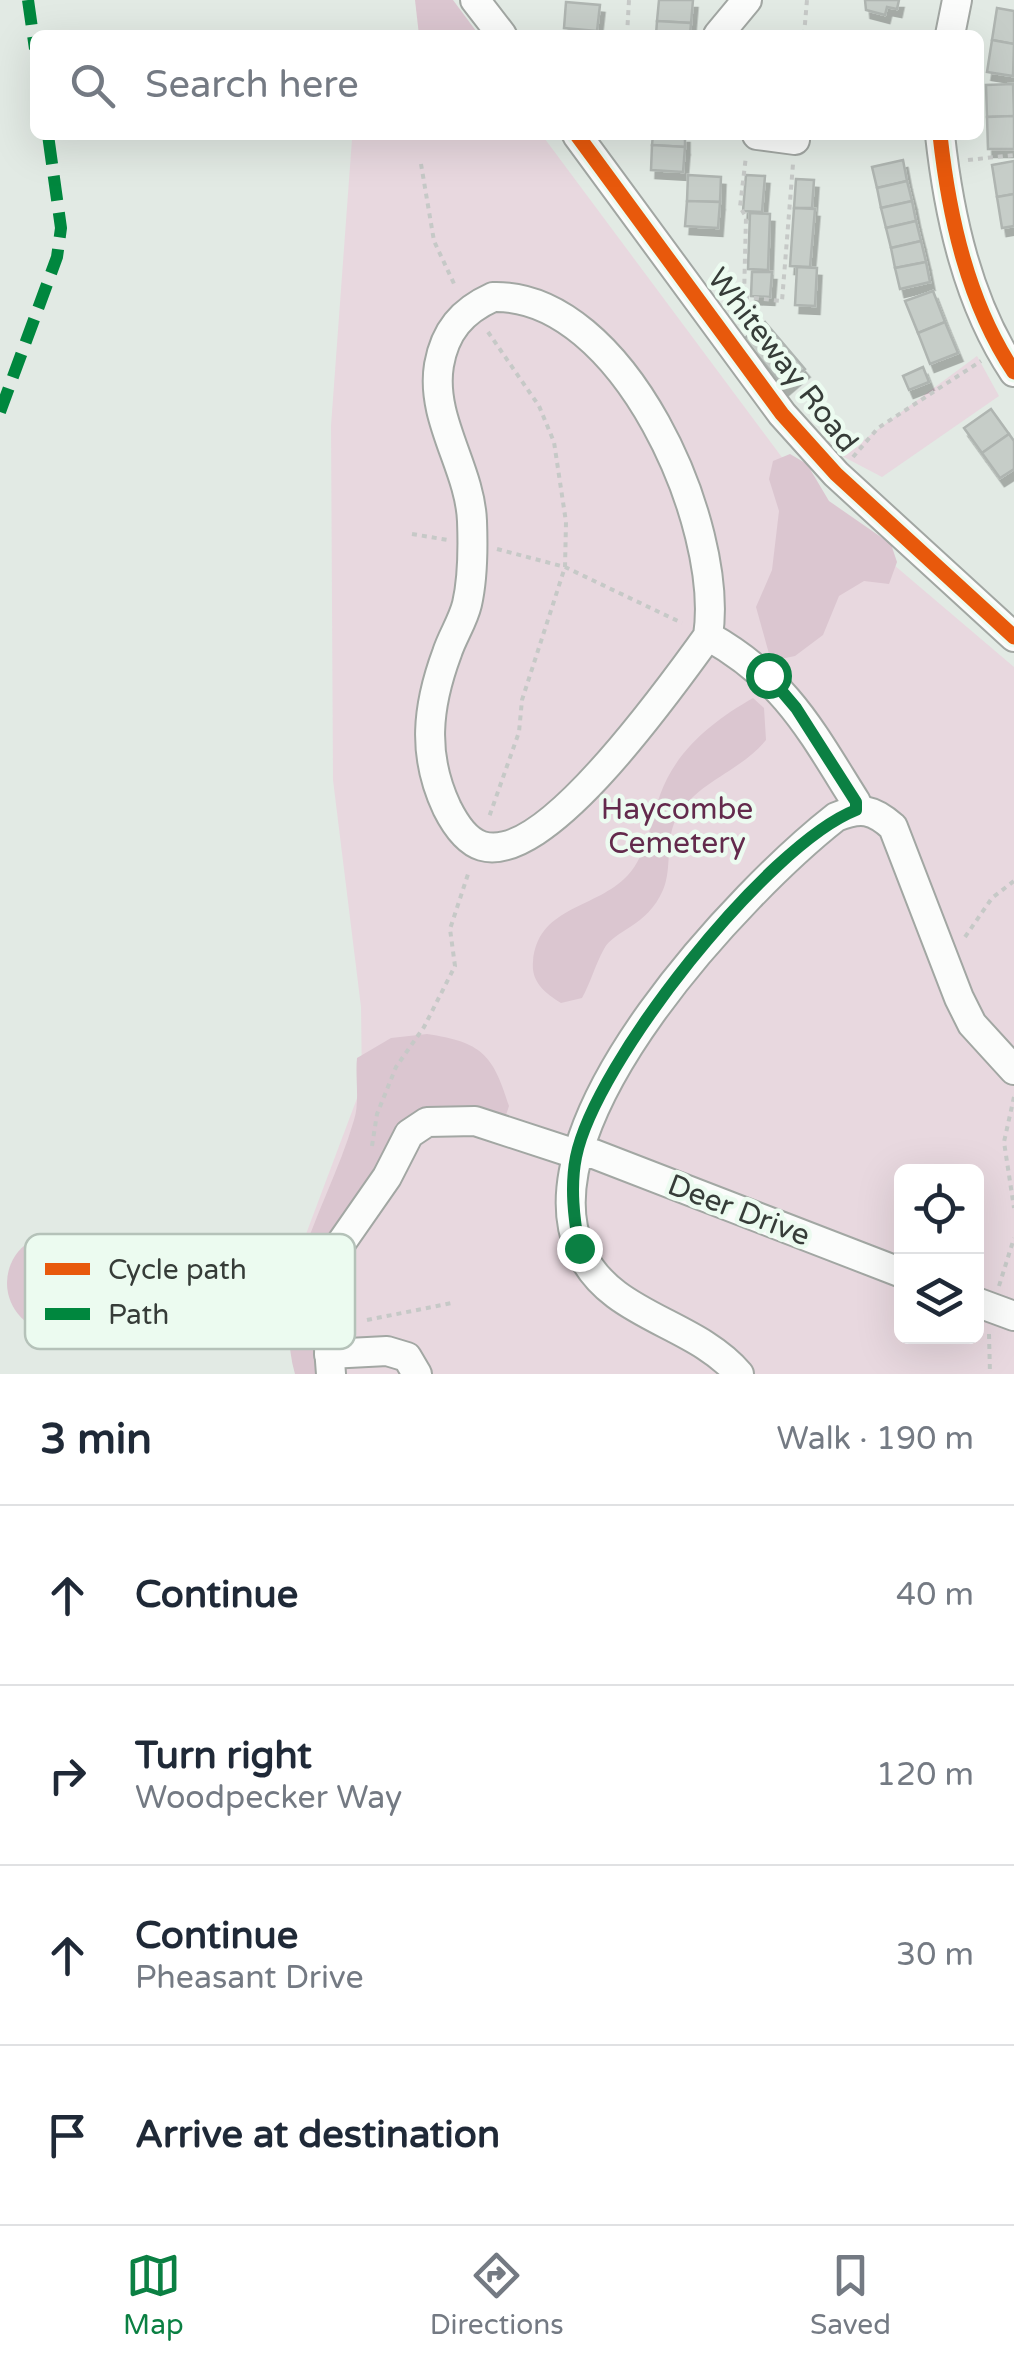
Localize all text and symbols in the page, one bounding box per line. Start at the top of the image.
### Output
search box [30,30,984,140]
icon: search [65,58,120,113]
text: Search here [145,62,359,108]
street label: Whiteway Road [699,261,866,460]
route start [746,653,792,699]
park label: Haycombe Cemetery [601,791,753,862]
map controls [894,1164,984,1344]
button: locate [894,1164,984,1254]
street label: Deer Drive [663,1166,815,1254]
route end [557,1226,603,1272]
legend [25,1234,355,1349]
text: Cycle path [108,1253,247,1287]
button: layers [894,1254,984,1344]
text: Path [108,1298,169,1332]
text: 3 min [40,1414,152,1465]
text: Walk · 190 m [777,1420,974,1458]
icon: ahead [40,1568,95,1623]
text: Continue [135,1572,298,1618]
text: 40 m [896,1576,974,1614]
text: Turn right [135,1733,312,1779]
icon: right [40,1748,95,1803]
text: 120 m [876,1756,974,1794]
text: Woodpecker Way [135,1779,402,1817]
text: Continue [135,1913,298,1959]
icon: ahead [40,1928,95,1983]
text: 30 m [896,1936,974,1974]
text: Pheasant Drive [135,1959,364,1997]
icon: arrive [40,2108,95,2163]
text: Arrive at destination [135,2112,500,2158]
tab: Map [123,2248,184,2342]
tab: Directions [430,2248,564,2342]
tab: Saved [810,2248,891,2342]

